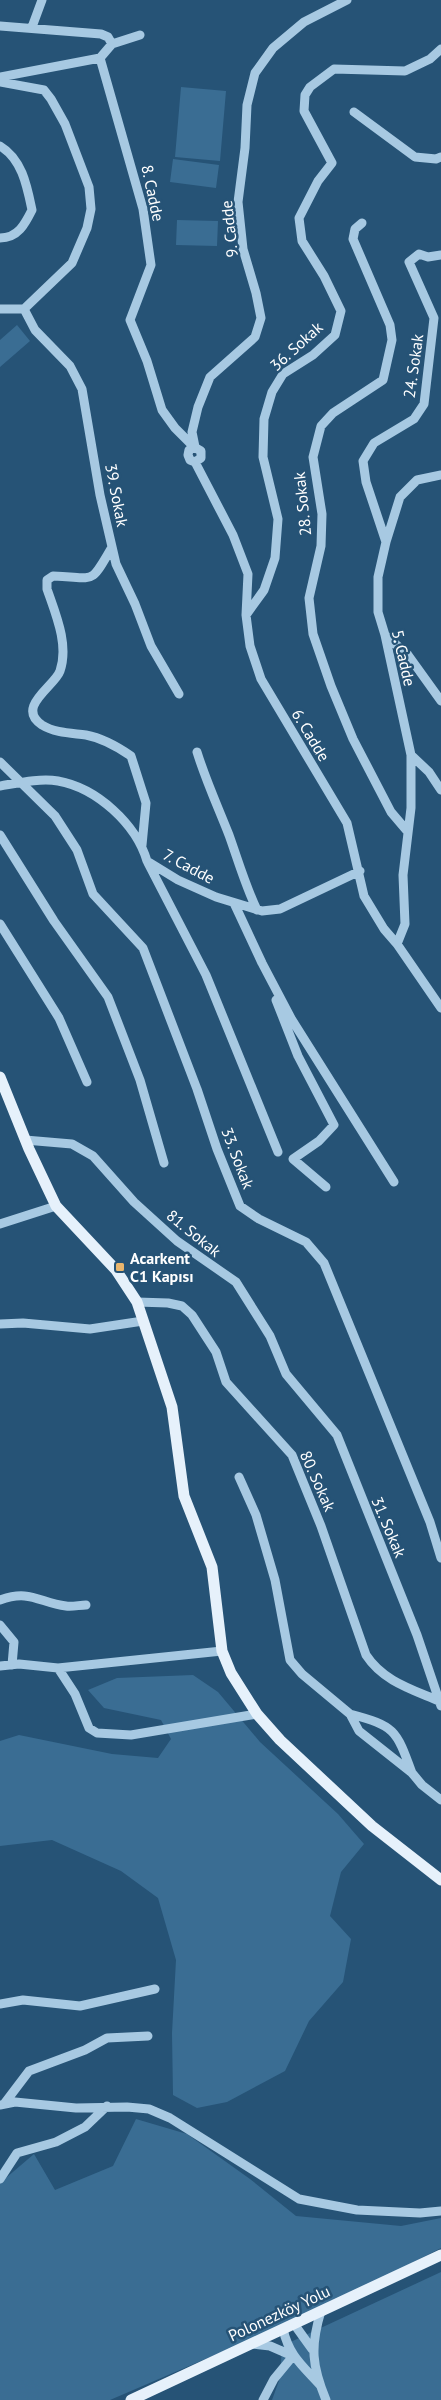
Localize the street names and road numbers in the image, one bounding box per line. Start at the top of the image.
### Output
street label: 8. Cadde [137,163,169,223]
street label: 9. Cadde [216,199,242,259]
street label: 36. Sokak [265,317,327,375]
street label: 24. Sokak [399,332,427,399]
street label: 39. Sokak [101,462,133,529]
street label: 28. Sokak [289,471,315,537]
street label: 5. Cadde [388,628,420,688]
street label: 6. Cadde [288,705,334,765]
street label: 7. Cadde [160,844,218,888]
street label: 33. Sokak [217,1124,259,1192]
street label: 81. Sokak [163,1205,226,1261]
street label: 80. Sokak [296,1448,340,1515]
street label: 31. Sokak [367,1494,411,1561]
street label: Polonezköy Yolu [225,2281,333,2345]

